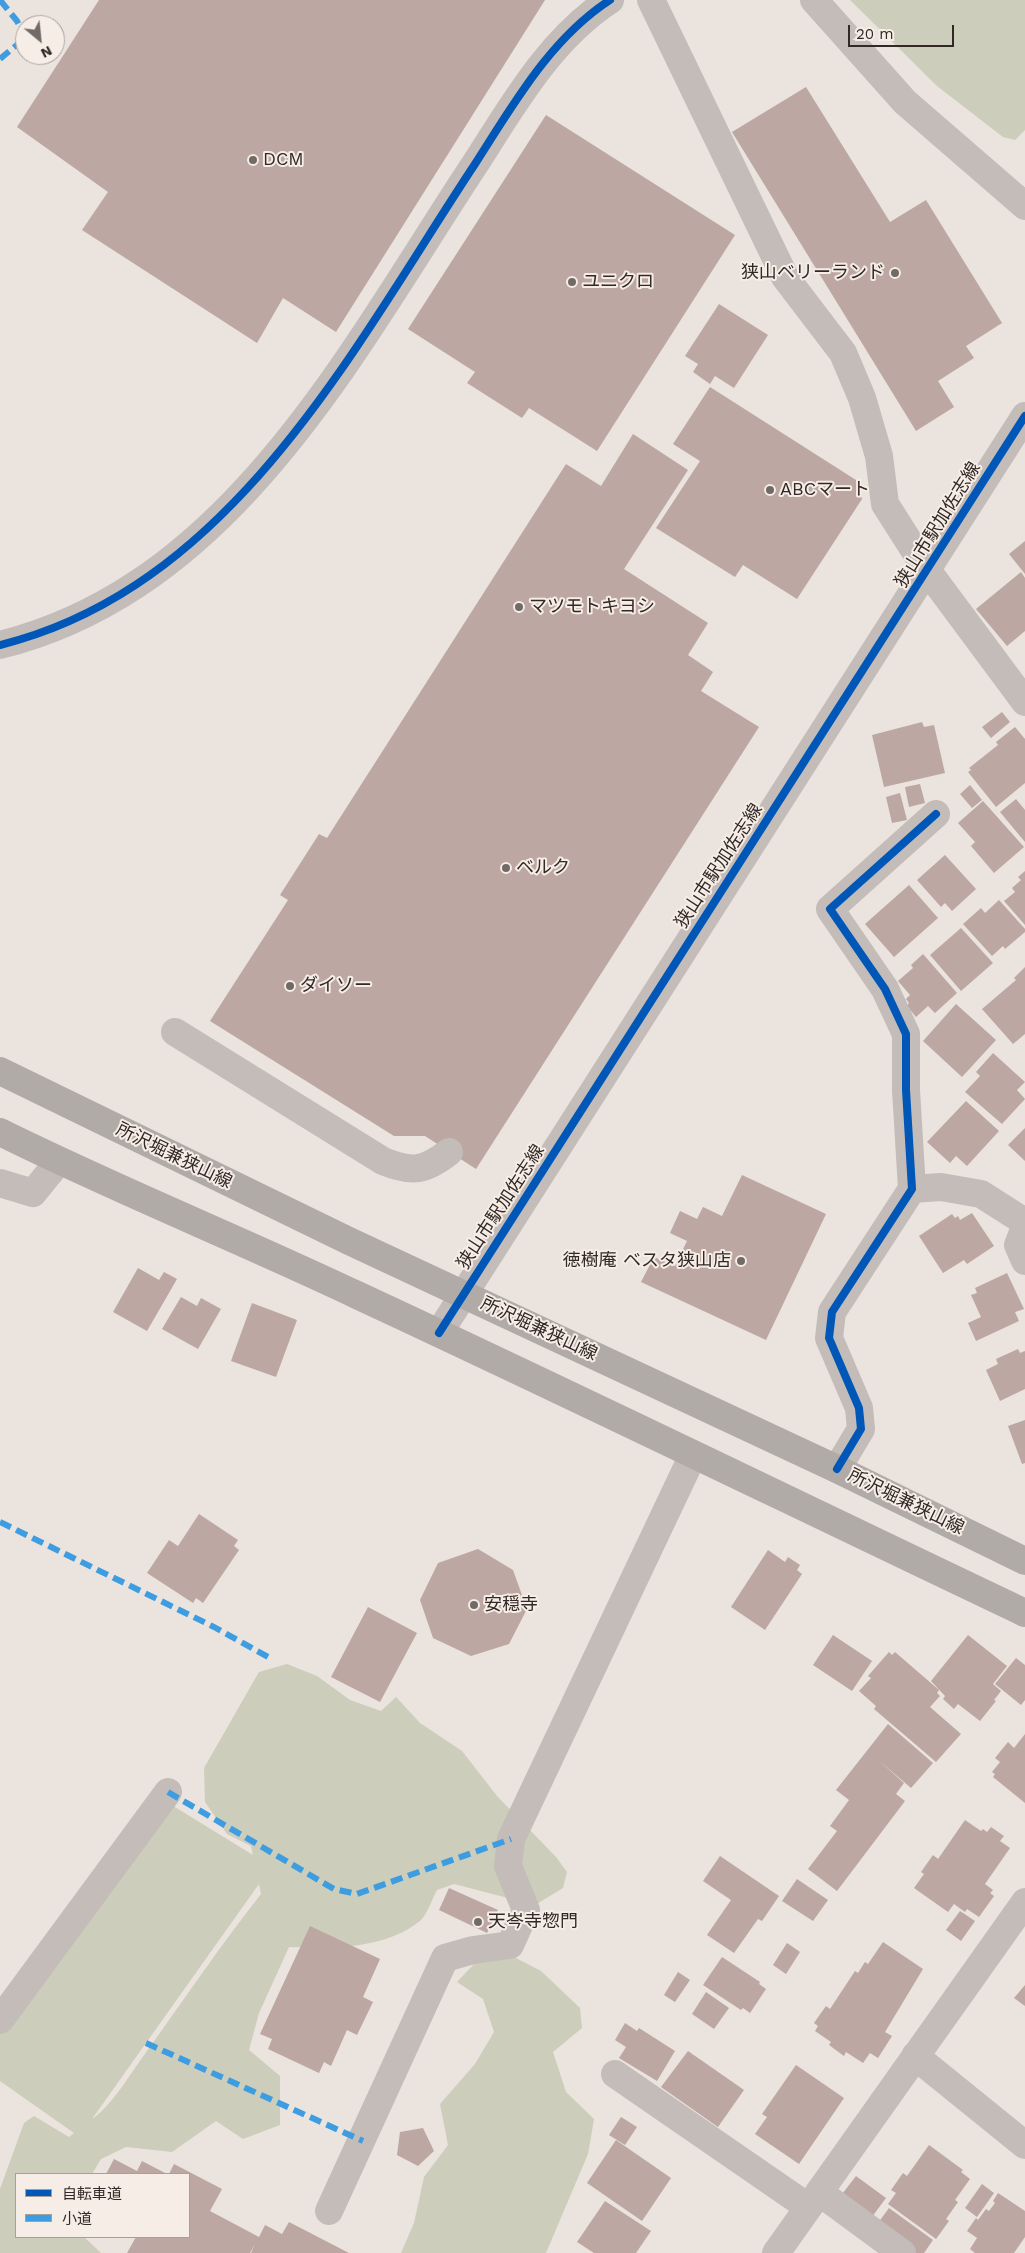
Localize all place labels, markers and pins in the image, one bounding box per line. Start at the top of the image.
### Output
place label: DCM [263,149,304,171]
marker: DCM [247,154,259,166]
place label: 狭山ベリーランド [741,262,885,284]
marker: 狭山ベリーランド [889,267,901,279]
place label: ユニクロ [582,271,654,293]
marker: ユニクロ [566,276,578,288]
place label: ABCマート [780,479,870,501]
marker: ABCマート [764,484,776,496]
place label: マツモトキヨシ [529,596,655,618]
marker: マツモトキヨシ [513,601,525,613]
place label: ベルク [516,857,570,879]
marker: ベルク [500,862,512,874]
place label: ダイソー [300,975,372,997]
marker: ダイソー [284,980,296,992]
place label: 徳樹庵 ベスタ狭山店 [563,1250,731,1272]
marker: 徳樹庵 ベスタ狭山店 [735,1255,747,1267]
place label: 安穏寺 [484,1594,538,1616]
marker: 安穏寺 [468,1599,480,1611]
place label: 天岑寺惣門 [488,1911,578,1933]
marker: 天岑寺惣門 [472,1916,484,1928]

